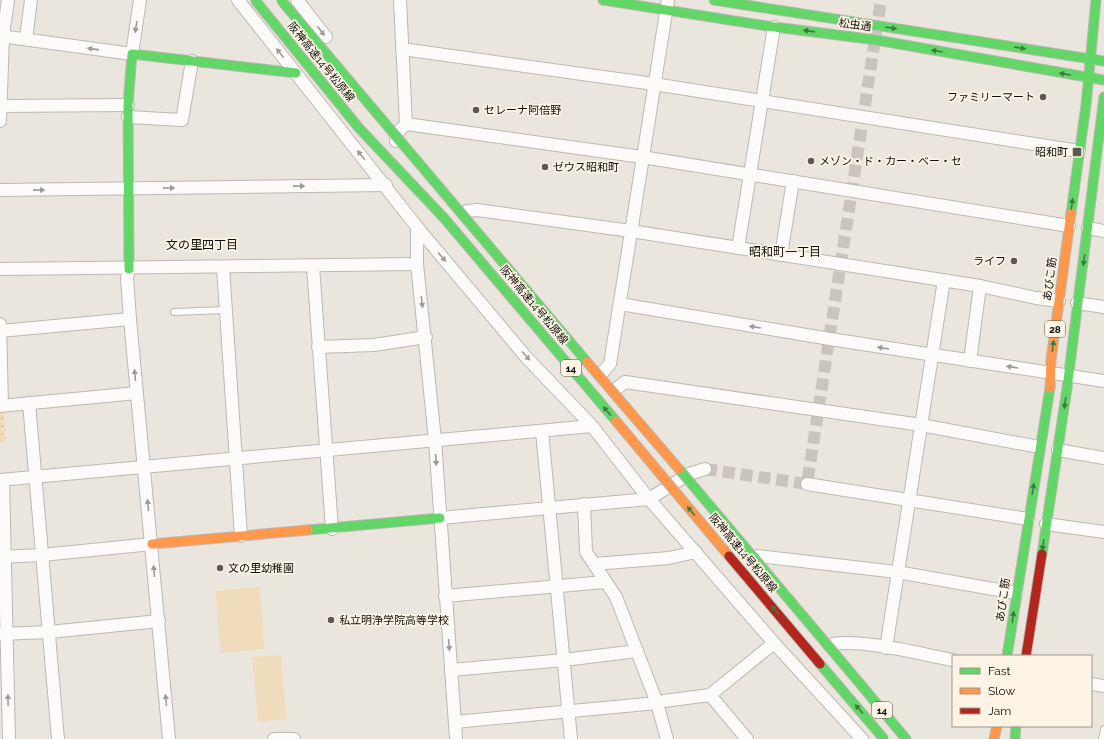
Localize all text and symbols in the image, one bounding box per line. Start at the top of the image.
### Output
street label: 松虫通 [838,16,872,34]
street label: 阪神高速14号松原線 [285,20,357,104]
one-way arrow [133,21,139,33]
one-way arrow [885,25,897,31]
one-way arrow [317,26,325,36]
one-way arrow [803,28,815,34]
one-way arrow [1014,45,1026,51]
one-way arrow [87,46,99,52]
one-way arrow [276,48,285,58]
one-way arrow [931,48,944,54]
one-way arrow [1059,71,1072,77]
place label: ファミリーマート [947,91,1035,104]
marker: ファミリーマート [1038,92,1048,102]
place label: セレーナ阿倍野 [484,104,561,117]
marker: セレーナ阿倍野 [471,105,481,115]
place label: 昭和町 [1035,146,1068,159]
marker: 昭和町 [1071,146,1083,158]
one-way arrow [357,149,366,160]
place label: メゾン・ド・カー・ベー・セ [819,155,962,168]
marker: メゾン・ド・カー・ベー・セ [806,156,816,166]
place label: ゼウス昭和町 [553,161,619,174]
marker: ゼウス昭和町 [540,162,550,172]
one-way arrow [293,183,306,189]
one-way arrow [163,185,176,191]
one-way arrow [33,187,46,193]
one-way arrow [1069,198,1075,210]
district label: 文の里四丁目 [166,238,238,252]
district label: 昭和町一丁目 [749,245,821,259]
one-way arrow [438,252,447,262]
one-way arrow [1081,254,1087,266]
place label: ライフ [973,255,1006,268]
marker: ライフ [1009,256,1019,266]
street label: あびこ筋 [1041,256,1059,302]
street label: 阪神高速14号松原線 [497,263,571,347]
one-way arrow [418,296,425,308]
road number: 28 [1045,321,1065,337]
one-way arrow [749,324,761,330]
one-way arrow [1050,340,1056,353]
one-way arrow [877,345,889,351]
one-way arrow [522,351,531,362]
road number: 14 [561,360,581,376]
one-way arrow [1006,364,1018,370]
one-way arrow [132,369,138,381]
one-way arrow [1062,397,1068,409]
one-way arrow [603,406,612,417]
one-way arrow [433,454,440,466]
one-way arrow [1030,483,1036,495]
one-way arrow [145,499,151,511]
one-way arrow [687,505,696,516]
street label: 阪神高速14号松原線 [706,511,780,595]
one-way arrow [1040,539,1046,551]
place label: 文の里幼稚園 [228,562,294,575]
marker: 文の里幼稚園 [215,563,225,573]
one-way arrow [151,565,157,577]
street label: あびこ筋 [994,577,1012,623]
one-way arrow [770,605,779,615]
one-way arrow [1010,611,1016,623]
place label: 私立明浄学院高等学校 [339,614,449,627]
marker: 私立明浄学院高等学校 [326,615,336,625]
one-way arrow [446,639,453,651]
legend [952,655,1092,727]
text: Fast [988,664,1011,678]
text: Slow [988,684,1015,698]
one-way arrow [5,693,11,706]
one-way arrow [163,694,169,706]
road number: 14 [872,702,892,718]
one-way arrow [854,704,863,715]
text: Jam [988,704,1011,718]

